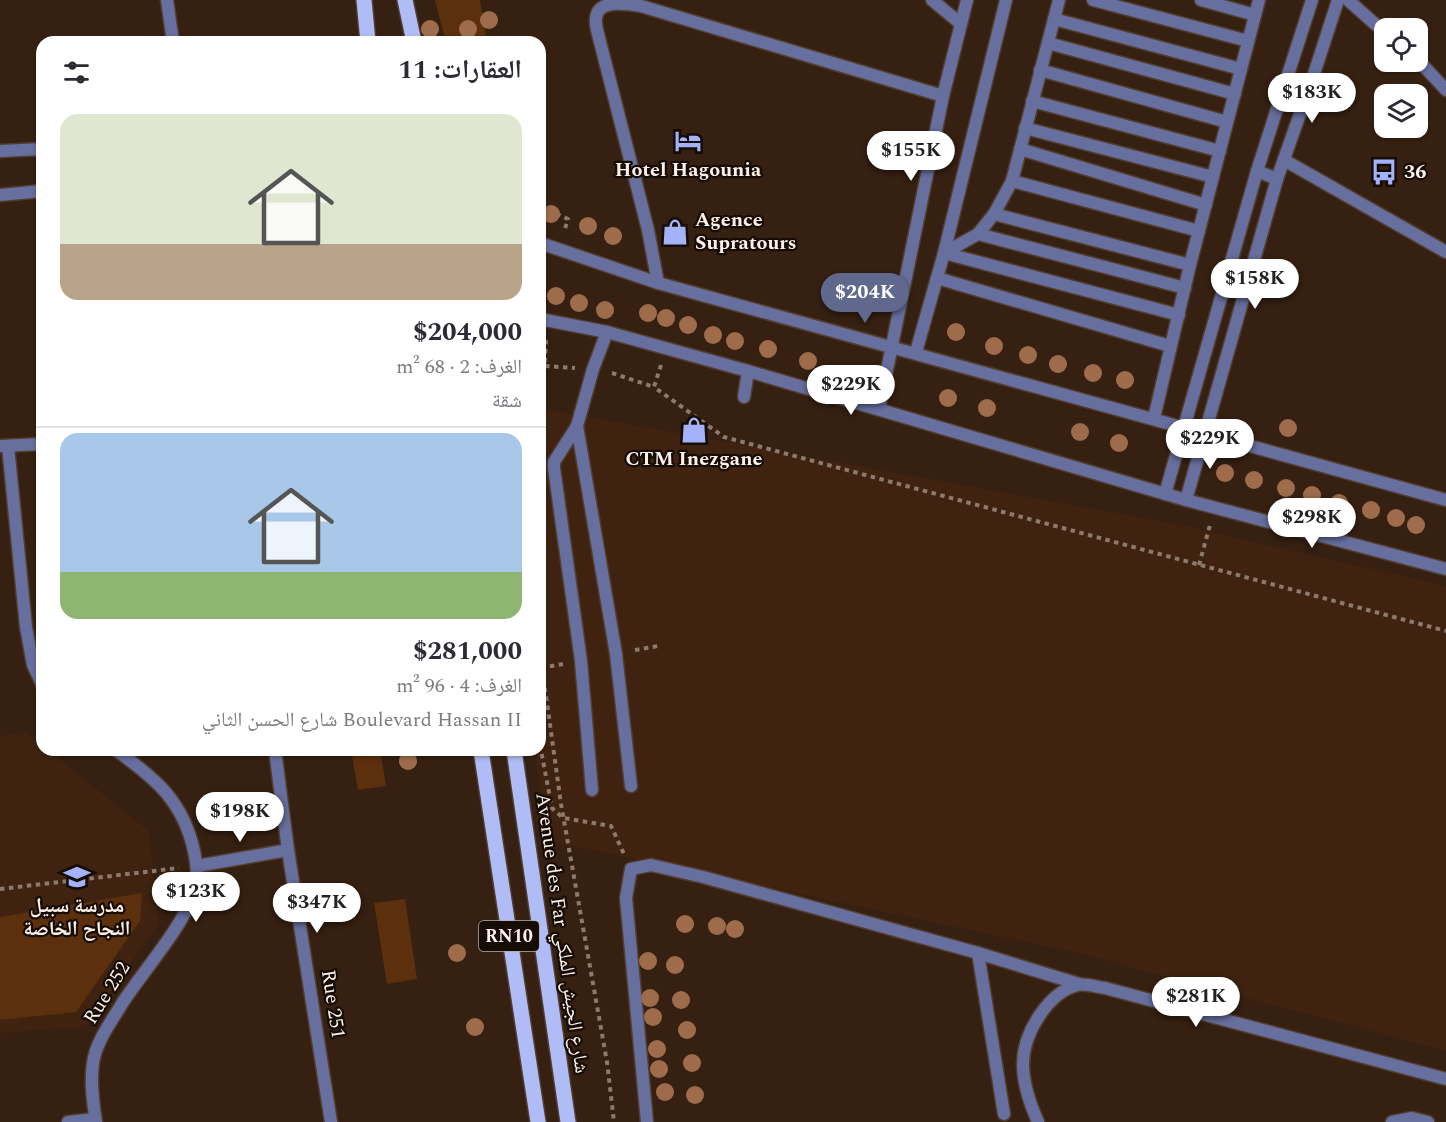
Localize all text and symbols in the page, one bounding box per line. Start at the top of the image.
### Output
map controls [1374,18,1428,138]
button: locate [1374,18,1428,72]
text: العقارات: 11 [398,50,522,90]
icon: filters [60,56,93,89]
pin: $183K [1270,73,1354,124]
text: $183K [1282,77,1342,107]
button: layers [1374,84,1428,138]
hotel icon: Hotel Hagounia [673,126,703,156]
pin: $155K [869,131,953,182]
text: $155K [881,135,941,165]
icon: home [237,153,345,261]
place label: Hotel Hagounia [615,155,762,185]
bus stop icon: 36 [1369,157,1399,187]
place label: 36 [1404,157,1426,187]
place label: Agence Supratours [695,205,796,258]
shop icon: Agence Supratours [660,217,690,247]
pin: $158K [1213,259,1297,310]
text: $158K [1225,263,1285,293]
pin: $204K [823,273,907,324]
text: $204K [835,277,895,307]
text: $204,000 [413,312,522,352]
text: الغرف: 2 · 68 m² [396,352,522,382]
pin: $229K [809,365,893,416]
text: $229K [821,369,881,399]
text: شقة [492,386,522,416]
shop icon: CTM Inezgane [679,415,709,445]
pin: $229K [1168,419,1252,470]
text: $229K [1180,423,1240,453]
place label: CTM Inezgane [626,444,763,474]
icon: home [237,472,345,580]
pin: $298K [1270,498,1354,549]
text: $298K [1282,502,1342,532]
text: $281,000 [413,631,522,671]
text: الغرف: 4 · 96 m² [396,671,522,701]
text: Boulevard Hassan II شارع الحسن الثاني [202,705,522,735]
street label: Avenue des Far شارع الجيش الملكي [527,791,597,1075]
pin: $198K [198,792,282,843]
text: $198K [210,796,270,826]
school or university icon: مدرسة سبيل النجاح الخاصة [62,862,92,892]
pin: $123K [154,872,238,923]
text: $123K [166,876,226,906]
pin: $347K [275,883,359,934]
text: $347K [287,887,347,917]
place label: مدرسة سبيل النجاح الخاصة [24,891,131,944]
road number: RN10 [479,921,539,951]
street label: Rue 252 [76,956,138,1030]
street label: Rue 251 [313,968,353,1040]
pin: $281K [1154,977,1238,1028]
text: $281K [1166,981,1226,1011]

